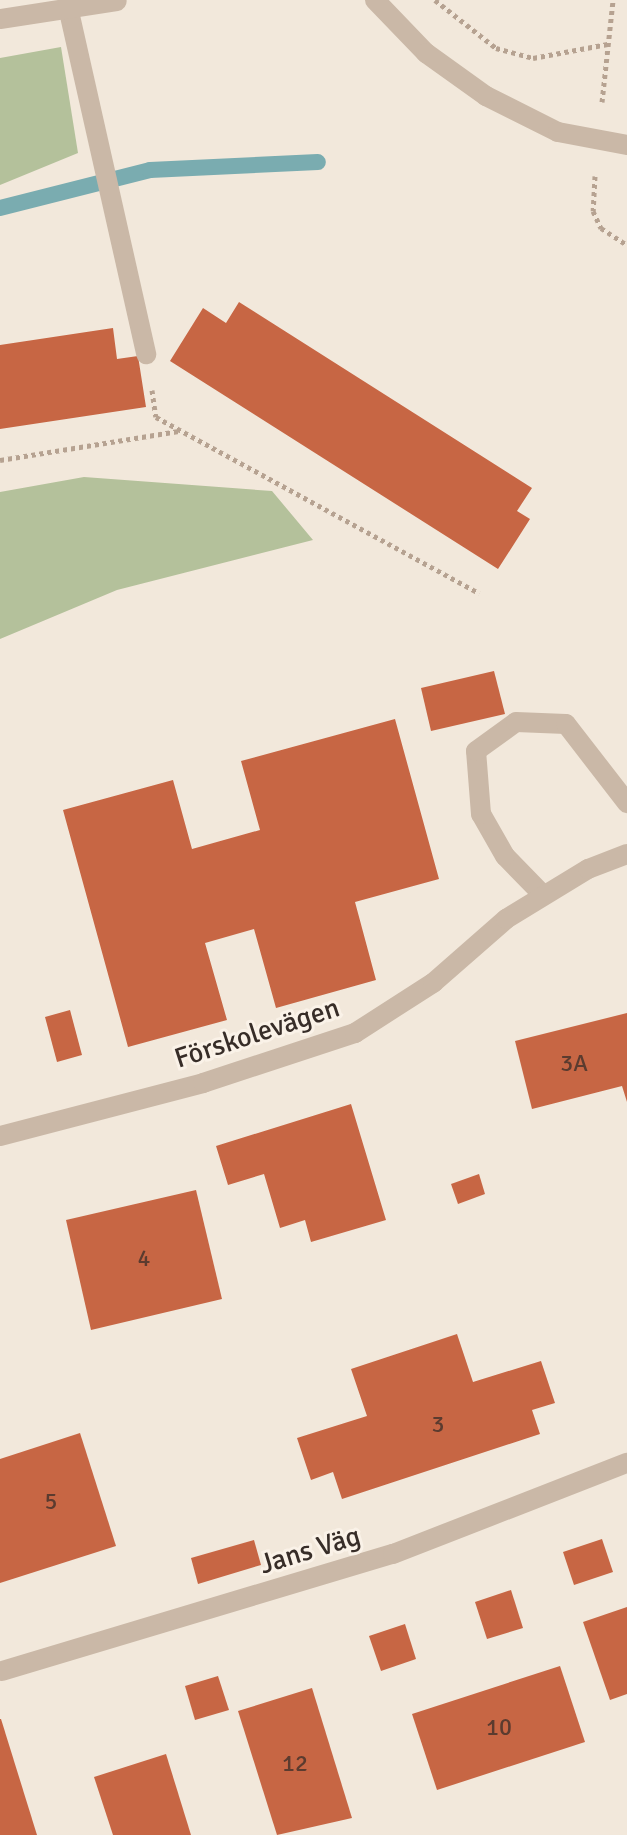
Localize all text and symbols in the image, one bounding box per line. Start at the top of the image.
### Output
street label: Förskolevägen [170,991,344,1075]
house number: 3A [560,1050,588,1078]
house number: 4 [138,1245,150,1273]
house number: 3 [432,1411,444,1439]
house number: 5 [45,1488,57,1516]
street label: Jans Väg [256,1519,364,1581]
house number: 10 [486,1714,512,1742]
house number: 12 [282,1750,308,1778]

